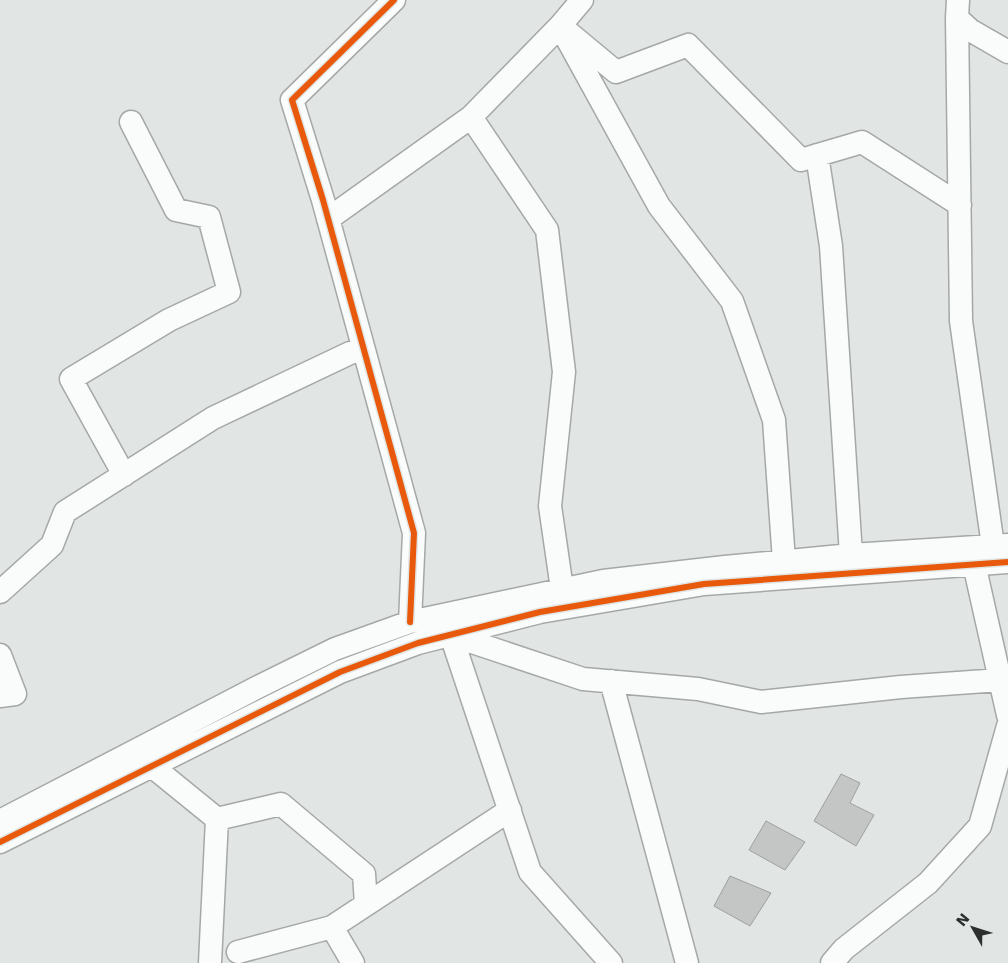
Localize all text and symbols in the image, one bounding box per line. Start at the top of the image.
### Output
north arrow [948,903,998,953]
text: N [953,910,973,929]

